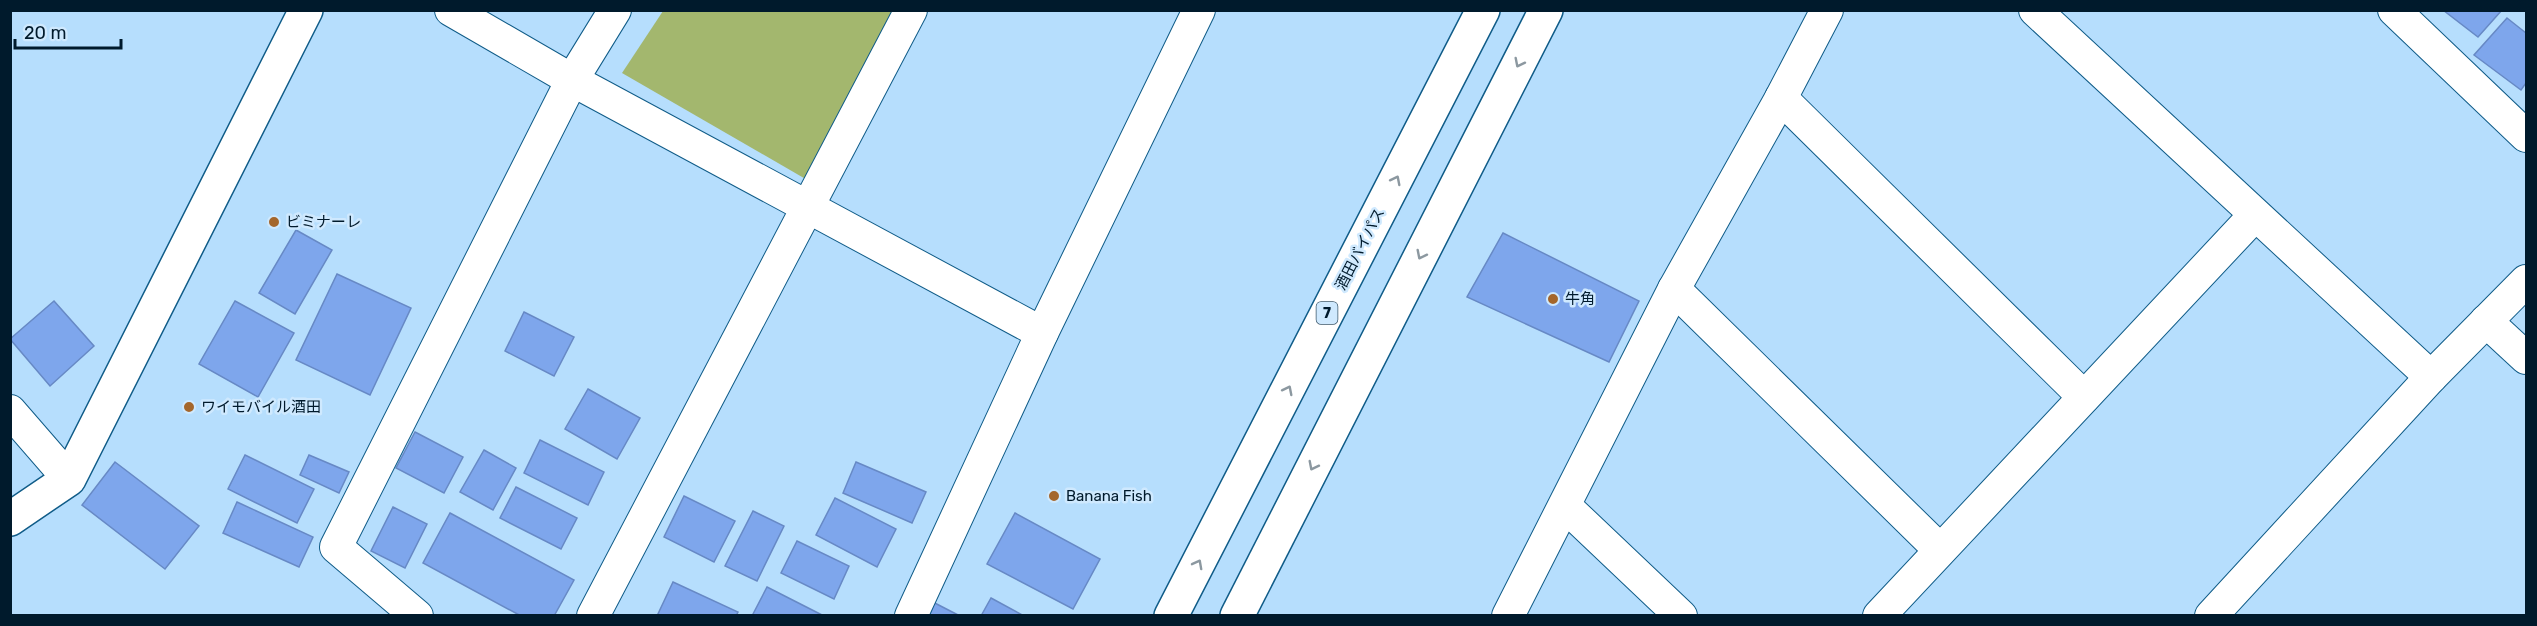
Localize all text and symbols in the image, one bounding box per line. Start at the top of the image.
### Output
scale bar [15,12,122,50]
text: 20 m [24,22,66,44]
one-way arrow [1515,56,1526,67]
one-way arrow [1389,175,1400,186]
street label: 酒田バイパス [1332,205,1388,293]
place label: ビミナーレ [286,213,361,231]
marker: ビミナーレ [267,215,281,229]
one-way arrow [1416,249,1428,260]
place label: 牛角 [1565,290,1595,308]
marker: 牛角 [1546,292,1560,306]
road number: 7 [1316,302,1338,324]
one-way arrow [1280,386,1292,397]
place label: ワイモバイル酒田 [201,398,321,416]
marker: ワイモバイル酒田 [182,400,196,414]
one-way arrow [1309,460,1320,470]
place label: Banana Fish [1066,487,1152,505]
marker: Banana Fish [1047,489,1061,503]
one-way arrow [1191,560,1202,570]

